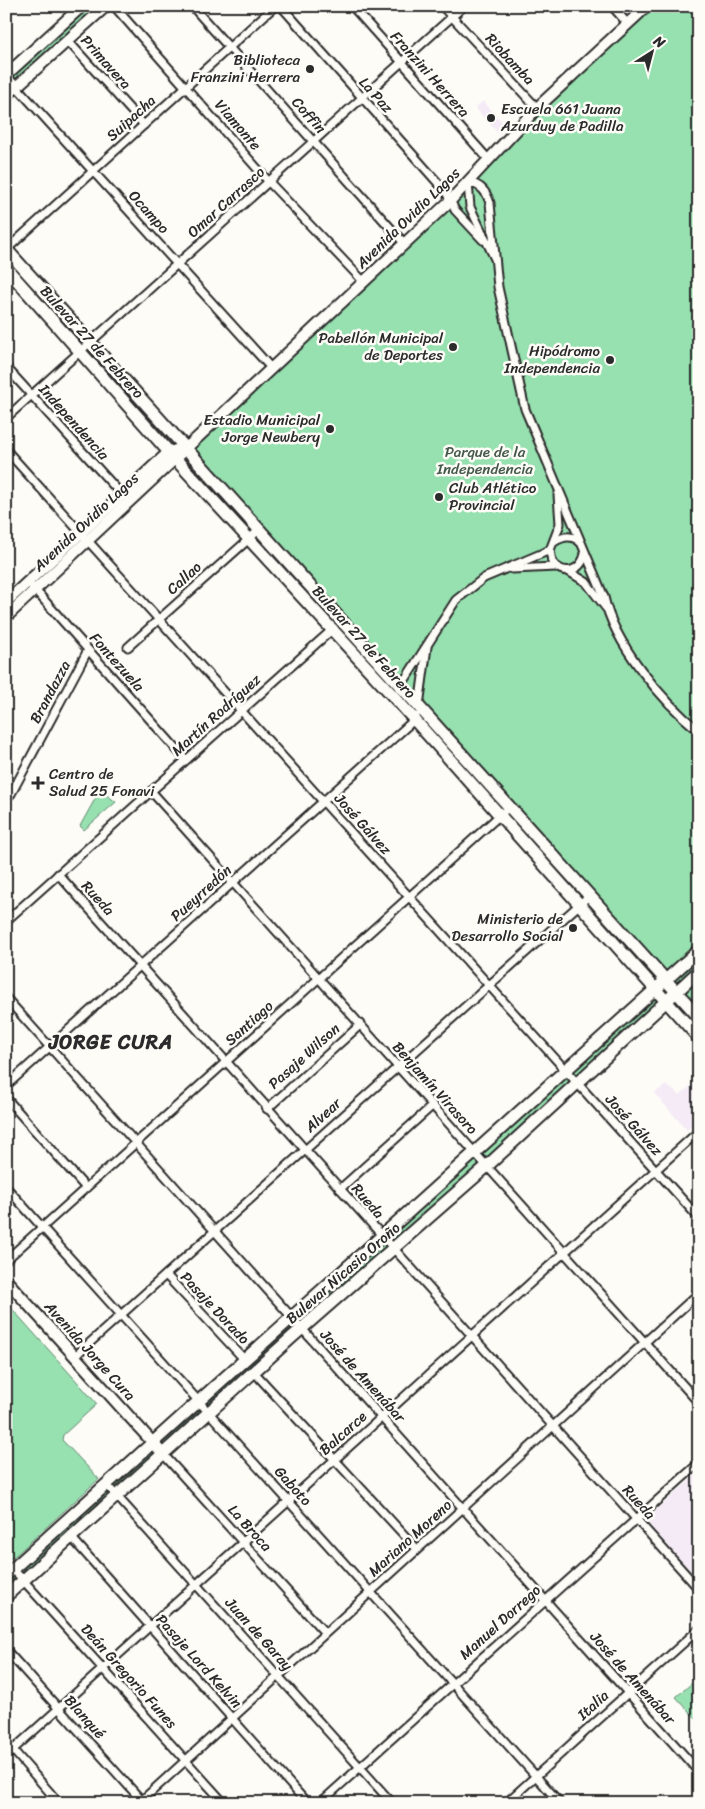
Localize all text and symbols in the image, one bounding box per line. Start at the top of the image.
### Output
street label: Franzini Herrera [384,25,477,124]
street label: Riobamba [479,27,542,91]
north arrow [628,28,678,78]
text: N [647,28,671,55]
street label: Primavera [74,29,138,96]
place label: Biblioteca Franzini Herrera [191,47,300,90]
marker: Biblioteca Franzini Herrera [304,63,316,75]
street label: La Paz [352,71,400,120]
street label: Suipacha [100,88,162,148]
street label: Coffin [285,91,333,139]
street label: Viamonte [208,93,268,157]
place label: Escuela 661 Juana Azurduy de Padilla [500,96,624,139]
marker: Escuela 661 Juana Azurduy de Padilla [485,112,497,124]
street label: Omar Carrasco [181,159,271,244]
street label: Avenida Ovidio Lagos [349,161,466,276]
street label: Ocampo [122,184,176,240]
street label: Bulevar 27 de Febrero [34,279,151,405]
place label: Pabellón Municipal de Deportes [318,325,444,368]
place label: Hipódromo Independencia [503,338,601,381]
marker: Pabellón Municipal de Deportes [447,341,459,353]
marker: Hipódromo Independencia [604,354,616,366]
street label: Independencia [32,377,116,467]
place label: Estadio Municipal Jorge Newbery [203,407,321,450]
marker: Estadio Municipal Jorge Newbery [324,423,336,435]
park label: Parque de la Independencia [436,439,533,482]
street label: Avenida Ovidio Lagos [26,466,145,579]
place label: Club Atlético Provincial [449,475,537,518]
marker: Club Atlético Provincial [433,491,445,503]
street label: Callao [160,554,208,601]
street label: Bulevar 27 de Febrero [306,579,423,705]
street label: Fontezuela [83,626,151,698]
street label: Brandazza [22,655,78,728]
street label: Martín Rodríguez [165,667,268,763]
place label: Centro de Salud 25 Fonavi [49,761,155,804]
marker: Centro de Salud 25 Fonavi [31,776,45,790]
street label: José Gálvez [327,786,399,862]
street label: Pueyrredón [164,858,238,928]
street label: Rueda [75,874,121,922]
place label: Ministerio de Desarrollo Social [452,906,564,949]
marker: Ministerio de Desarrollo Social [567,922,579,934]
street label: Santiago [219,994,280,1052]
street label: Pasaje Wilson [262,1016,346,1096]
district label: JORGE CURA [48,1025,173,1060]
street label: Benjamín Virasoro [386,1035,485,1141]
street label: José Gálvez [598,1087,670,1163]
street label: Alvear [298,1091,348,1140]
street label: Rueda [345,1177,391,1225]
street label: Bulevar Nicasio Oroño [280,1215,407,1330]
street label: Pasaje Dorado [174,1265,256,1351]
street label: Avenida Jorge Cura [37,1294,143,1407]
street label: José de Amenábar [313,1322,413,1429]
street label: Balcarce [313,1404,373,1462]
street label: Gaboto [268,1460,319,1512]
street label: Rueda [616,1478,662,1526]
street label: Mariano Moreno [362,1493,458,1583]
street label: La Broca [221,1498,279,1558]
street label: Manuel Dorrego [453,1578,547,1666]
street label: Juan de Garay [218,1590,300,1677]
street label: Pasaje Lord Kelvin [149,1608,249,1714]
street label: Deán Gregorio Funes [74,1617,184,1735]
street label: José de Amenábar [583,1624,683,1731]
street label: Italia [570,1683,615,1727]
street label: Blanqué [58,1689,112,1745]

